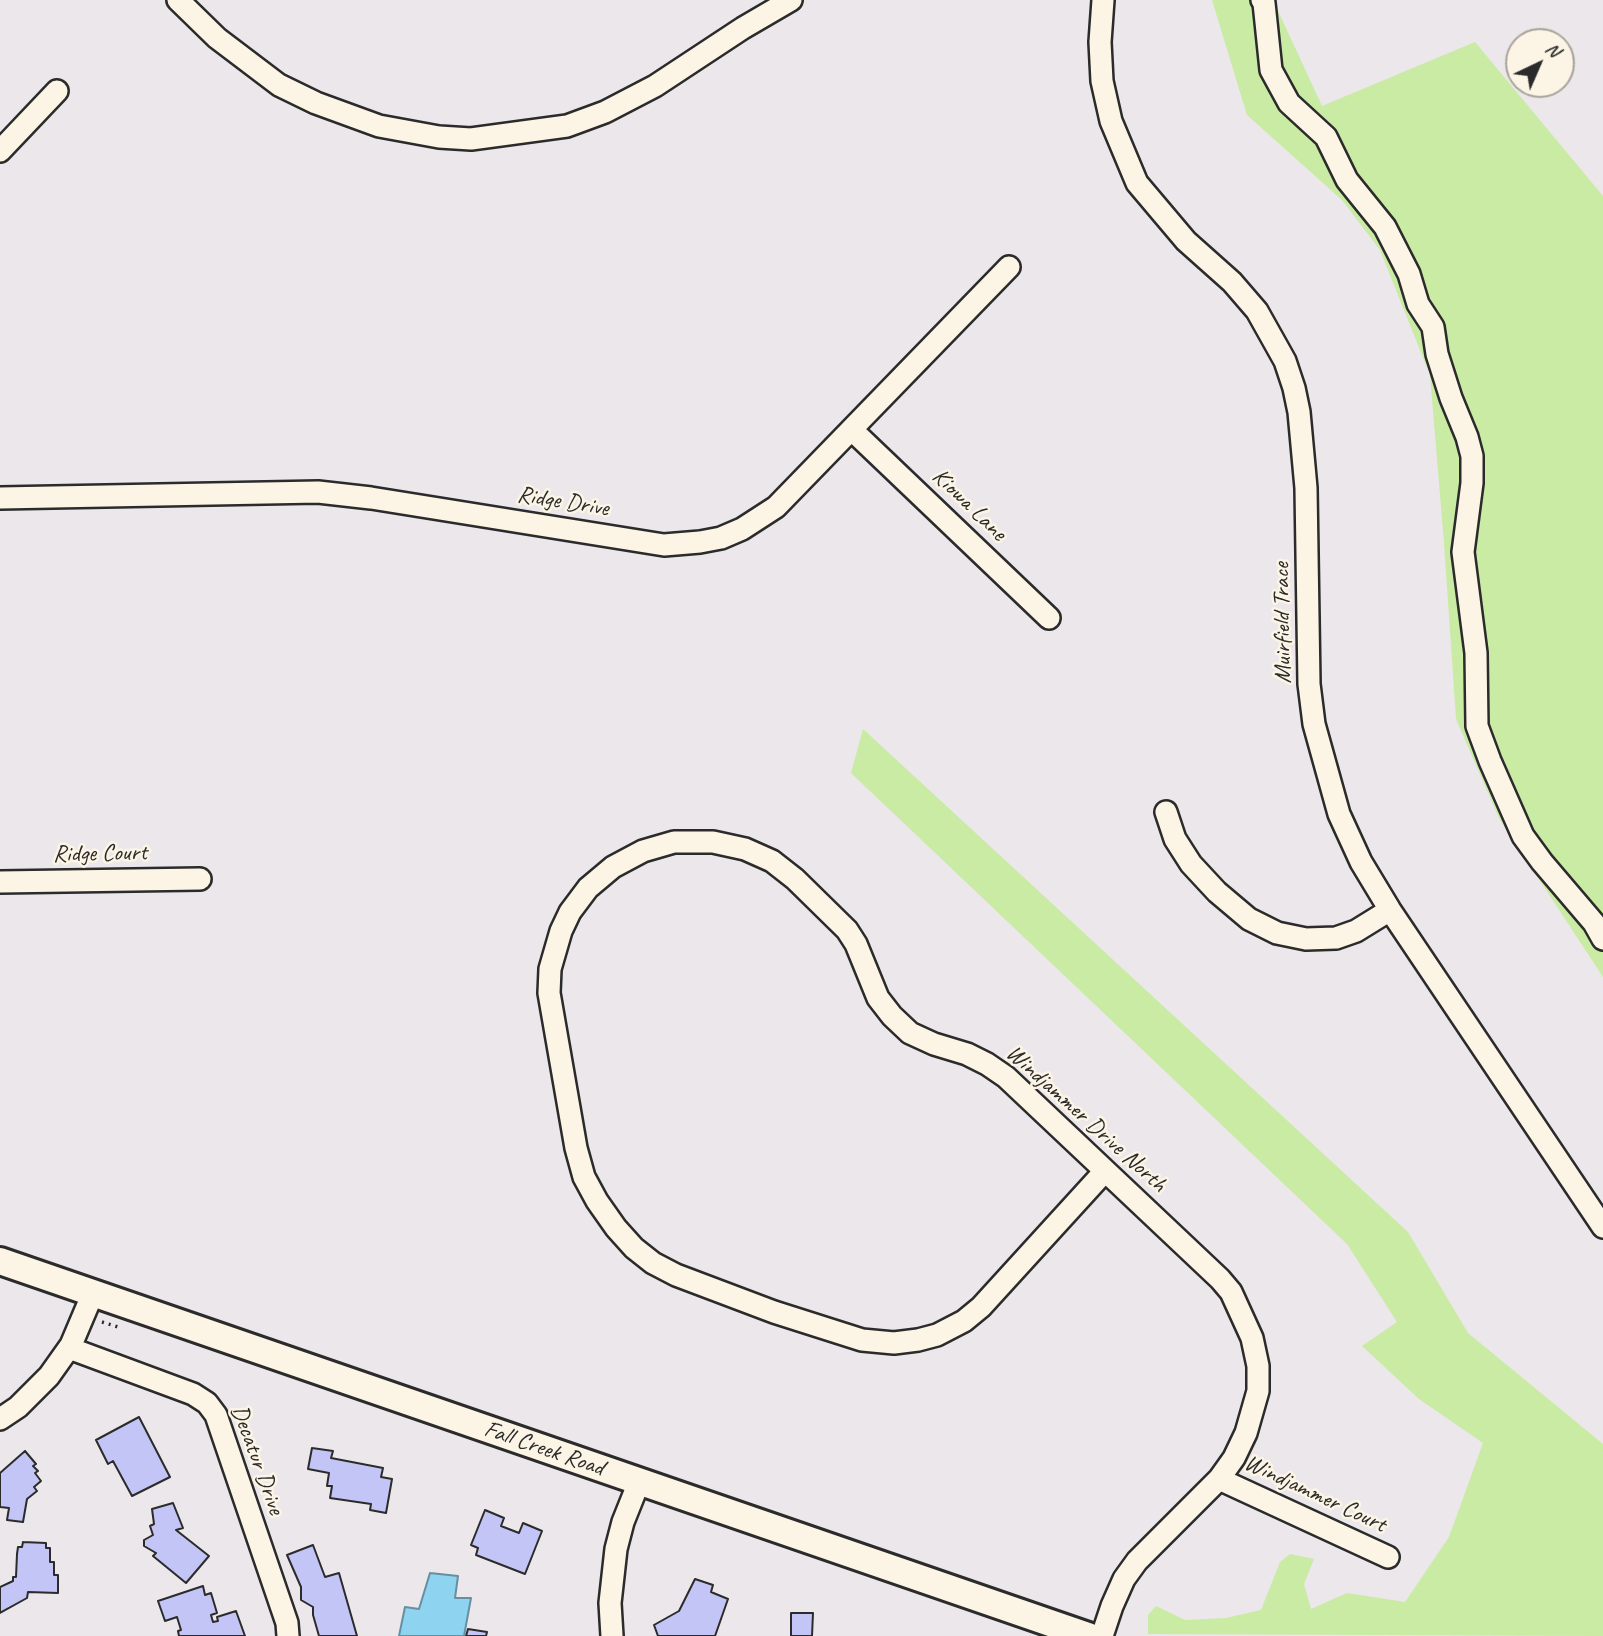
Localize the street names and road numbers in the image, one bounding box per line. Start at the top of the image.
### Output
street label: Kiowa Lane [926,463,1012,547]
street label: Ridge Drive [515,481,611,523]
street label: Muirfield Trace [1268,562,1298,684]
street label: Ridge Court [53,839,147,869]
street label: Windjammer Drive North [1000,1039,1172,1199]
street label: Decatur Drive [224,1401,290,1519]
street label: Fall Creek Road [480,1415,608,1483]
street label: Windjammer Court [1240,1449,1390,1539]

